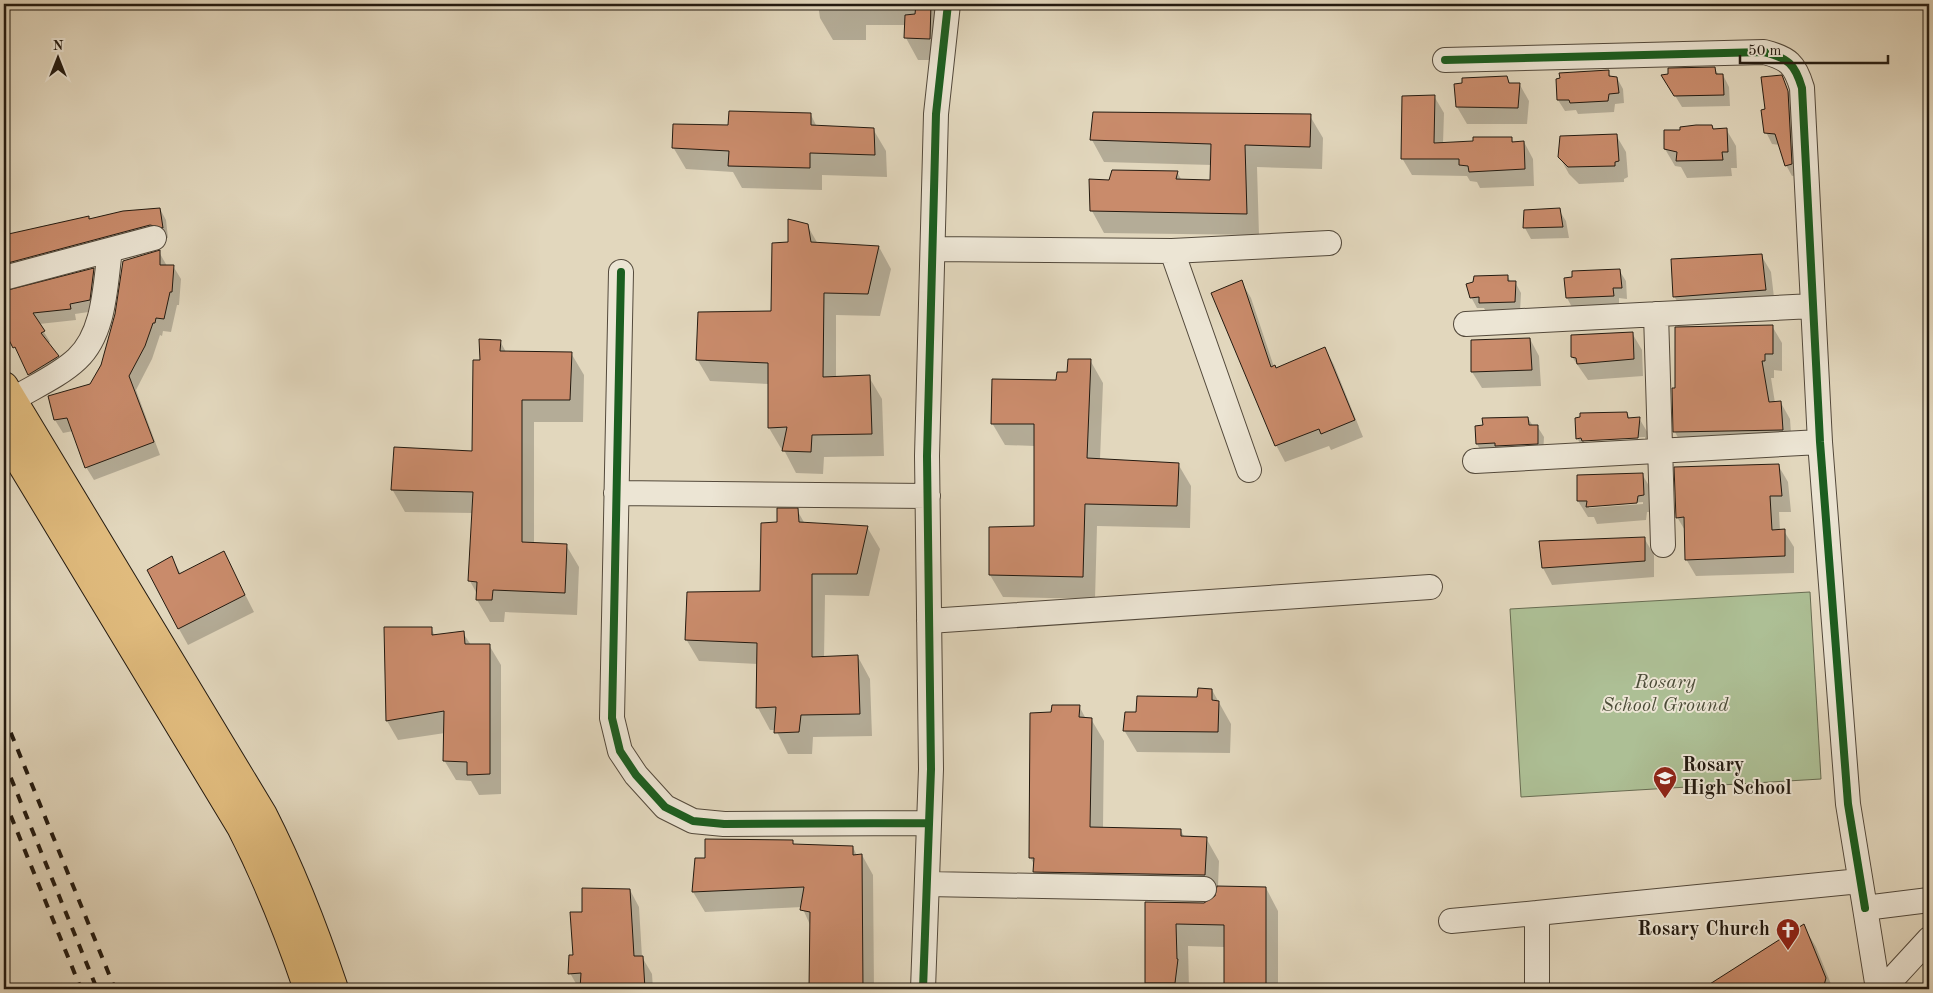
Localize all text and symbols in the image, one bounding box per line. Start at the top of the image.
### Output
north arrow [32,32,82,82]
scale bar [1740,32,1888,64]
text: N [53,39,64,53]
text: 50 m [1748,44,1782,59]
park label: Rosary School Ground [1601,673,1729,716]
place label: Rosary High School [1682,756,1792,799]
school or university icon: Rosary High School [1652,765,1678,799]
church icon: Rosary Church [1775,917,1801,951]
place label: Rosary Church [1637,920,1770,940]

